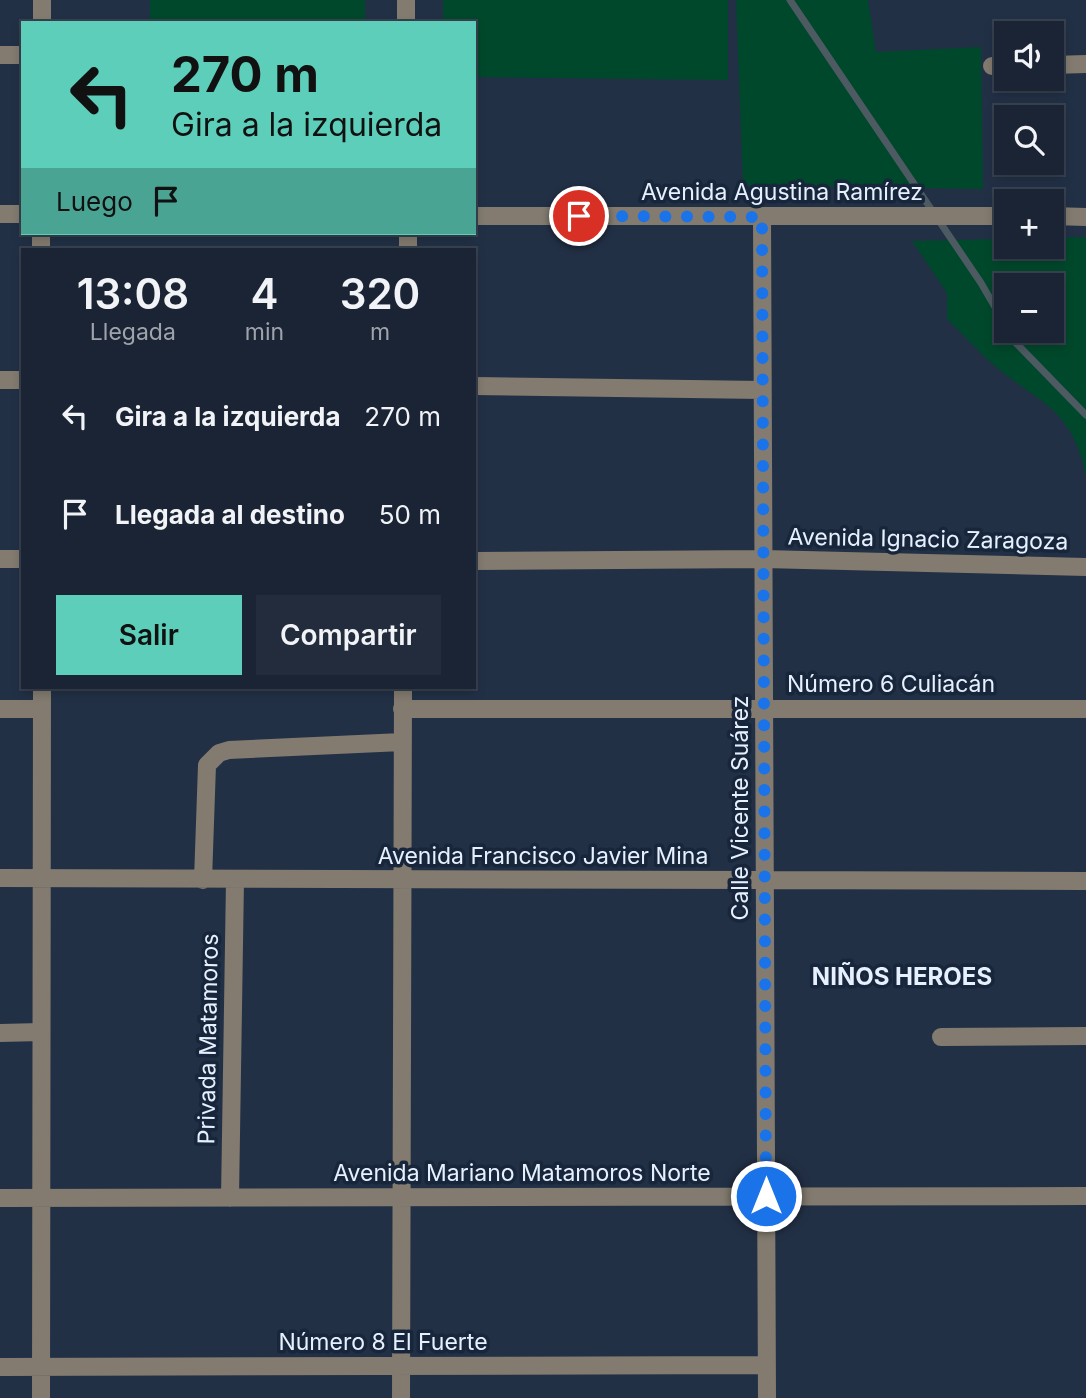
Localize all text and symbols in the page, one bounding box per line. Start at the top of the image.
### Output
map controls [994,21,1064,343]
button: sound [994,21,1064,91]
text: 270 m [171,45,319,104]
icon: left [56,49,147,140]
text: Gira a la izquierda [171,105,442,144]
button: search [994,105,1064,175]
street label: Avenida Agustina Ramírez [641,178,923,206]
icon: arrive [147,182,185,220]
text: Luego [56,186,133,217]
pin [549,186,609,246]
button: + [994,189,1064,259]
icon: arrive [560,197,598,235]
text: 13:08 [77,268,189,319]
text: 4 [250,268,278,319]
text: 320 [340,268,420,319]
button: − [994,273,1064,343]
text: Llegada [90,318,176,346]
text: min [245,318,284,346]
text: m [370,318,390,346]
icon: left [56,397,94,435]
text: Gira a la izquierda [115,401,341,432]
text: 270 m [364,401,441,432]
icon: arrive [56,495,94,533]
text: Llegada al destino [115,499,345,530]
text: 50 m [379,499,441,530]
street label: Avenida Ignacio Zaragoza [787,523,1069,555]
button: Salir [56,595,242,675]
button: Compartir [256,595,441,675]
street label: Número 6 Culiacán [787,670,995,698]
street label: Calle Vicente Suárez [726,696,754,920]
street label: Avenida Francisco Javier Mina [378,842,708,870]
street label: Privada Matamoros [192,933,224,1145]
district label: NIÑOS HEROES [812,961,992,991]
street label: Avenida Mariano Matamoros Norte [333,1159,711,1187]
position arrow [729,1159,803,1233]
street label: Número 8 El Fuerte [278,1328,488,1356]

